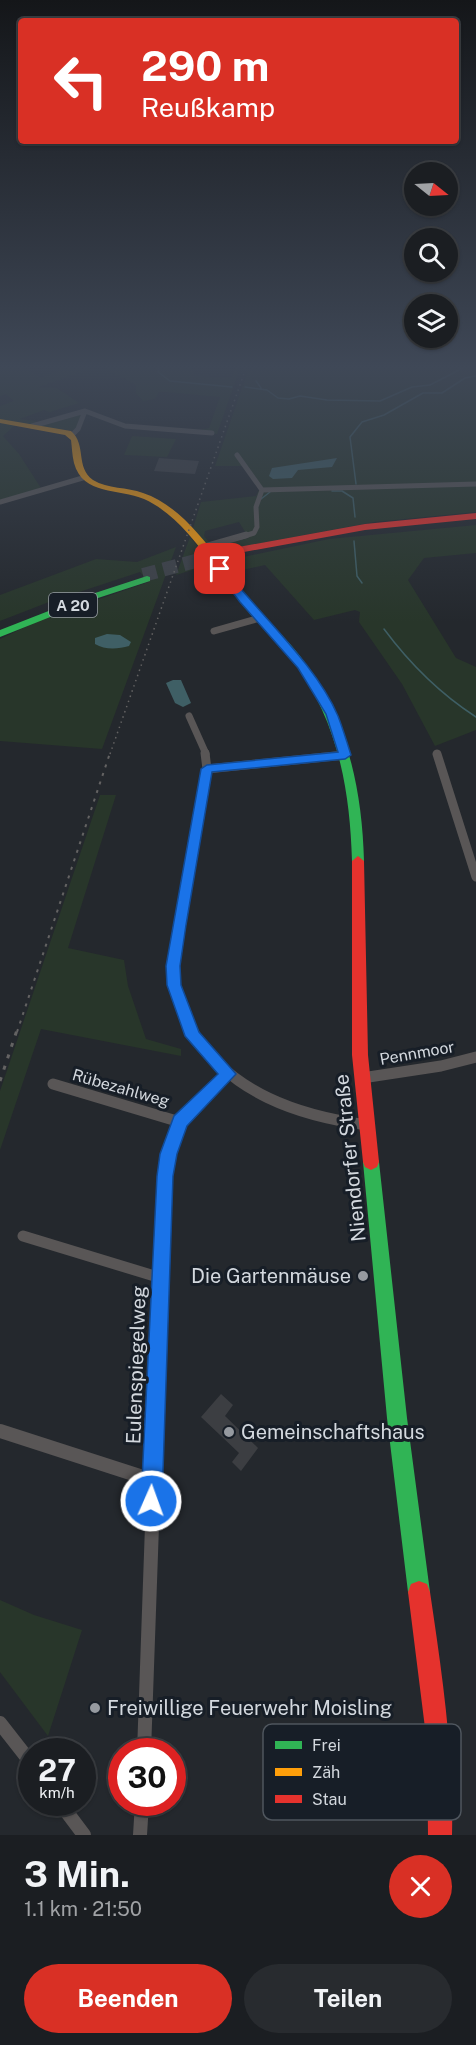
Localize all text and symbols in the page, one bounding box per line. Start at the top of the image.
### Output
text: 290 m [141,41,269,90]
icon: left [42,42,120,120]
text: Reußkamp [141,91,275,123]
north arrow [404,162,458,216]
map controls [404,162,458,348]
button: search [404,228,458,282]
button: layers [404,294,458,348]
pin [194,543,245,594]
icon: arrive [203,552,236,585]
road number: A 20 [49,593,97,617]
street label: Pennmoor [378,1037,456,1069]
street label: Rübezahlweg [70,1065,172,1111]
street label: Niendorfer Straße [329,1073,371,1243]
place label: Die Gartenmäuse [191,1264,351,1288]
marker: Die Gartenmäuse [356,1269,370,1283]
street label: Eulenspiegelweg [121,1285,151,1445]
place label: Gemeinschaftshaus [241,1420,425,1444]
marker: Gemeinschaftshaus [222,1425,236,1439]
position arrow [119,1469,183,1533]
place label: Freiwillige Feuerwehr Moisling [107,1696,392,1720]
marker: Freiwillige Feuerwehr Moisling [88,1701,102,1715]
legend [263,1724,461,1820]
text: Frei [312,1736,341,1755]
speed limit sign: 30 [108,1738,186,1816]
text: 27 [38,1752,76,1788]
text: Zäh [312,1763,340,1782]
text: km/h [39,1784,75,1801]
text: Stau [312,1790,347,1809]
text: 3 Min. [24,1853,130,1895]
button: close [389,1855,452,1918]
text: 1.1 km · 21:50 [24,1897,142,1921]
button: Beenden [24,1964,232,2033]
button: Teilen [244,1964,452,2033]

